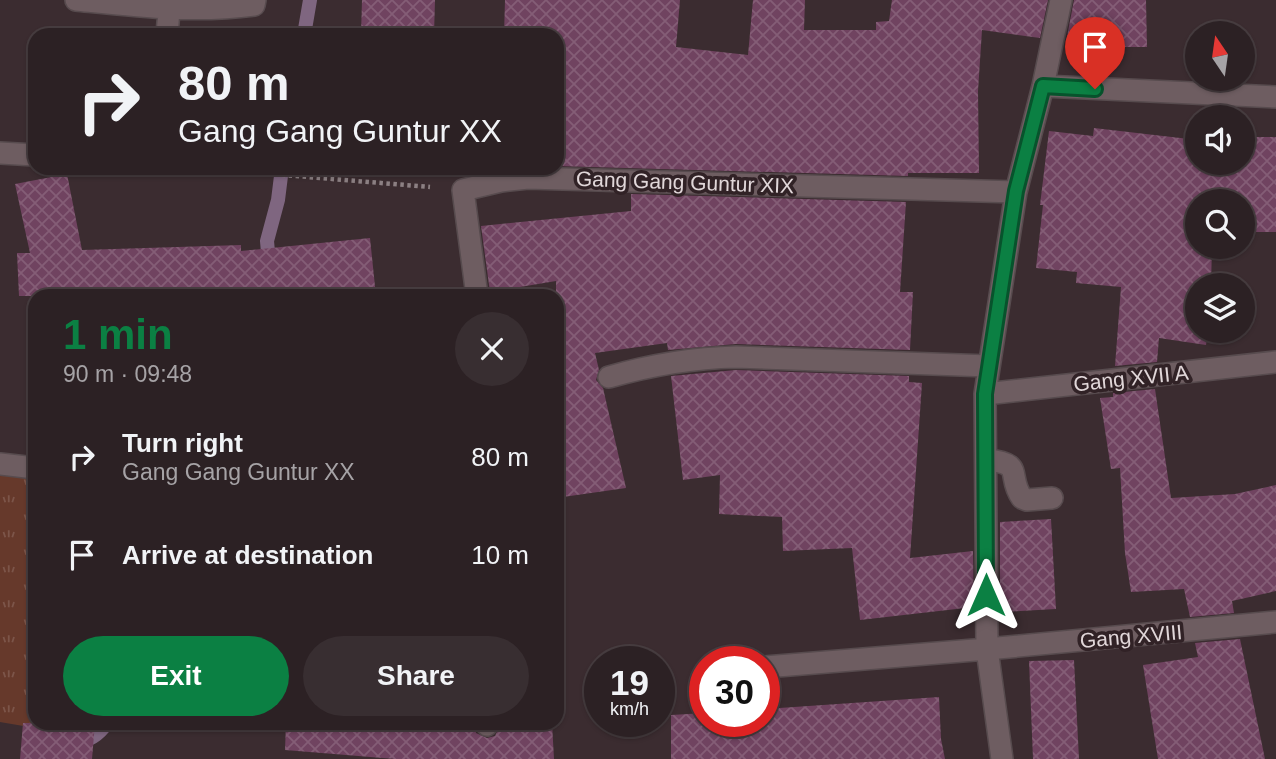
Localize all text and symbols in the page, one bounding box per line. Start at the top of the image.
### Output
pin [1065,17,1125,89]
north arrow [1185,21,1255,91]
map controls [1185,21,1255,343]
icon: arrive [1076,28,1114,66]
icon: right [63,56,154,147]
text: 80 m [178,56,290,110]
button: sound [1185,105,1255,175]
text: Gang Gang Guntur XX [178,113,502,149]
street label: Gang Gang Guntur XIX [576,167,794,197]
button: search [1185,189,1255,259]
button: layers [1185,273,1255,343]
text: 1 min [63,311,173,358]
button: close [455,312,529,386]
text: 90 m · 09:48 [63,361,192,387]
street label: Gang XVII A [1072,361,1190,395]
text: Turn right [122,428,243,458]
icon: right [63,438,101,476]
text: 80 m [471,442,529,472]
text: Gang Gang Guntur XX [122,459,355,485]
icon: arrive [63,536,101,574]
text: Arrive at destination [122,540,373,570]
text: 10 m [471,540,529,570]
position arrow [949,558,1023,632]
street label: Gang XVIII [1079,620,1183,652]
button: Exit [63,636,289,716]
button: Share [303,636,529,716]
speed limit sign: 30 [689,646,780,737]
text: 19 [610,663,649,702]
text: km/h [610,699,649,719]

